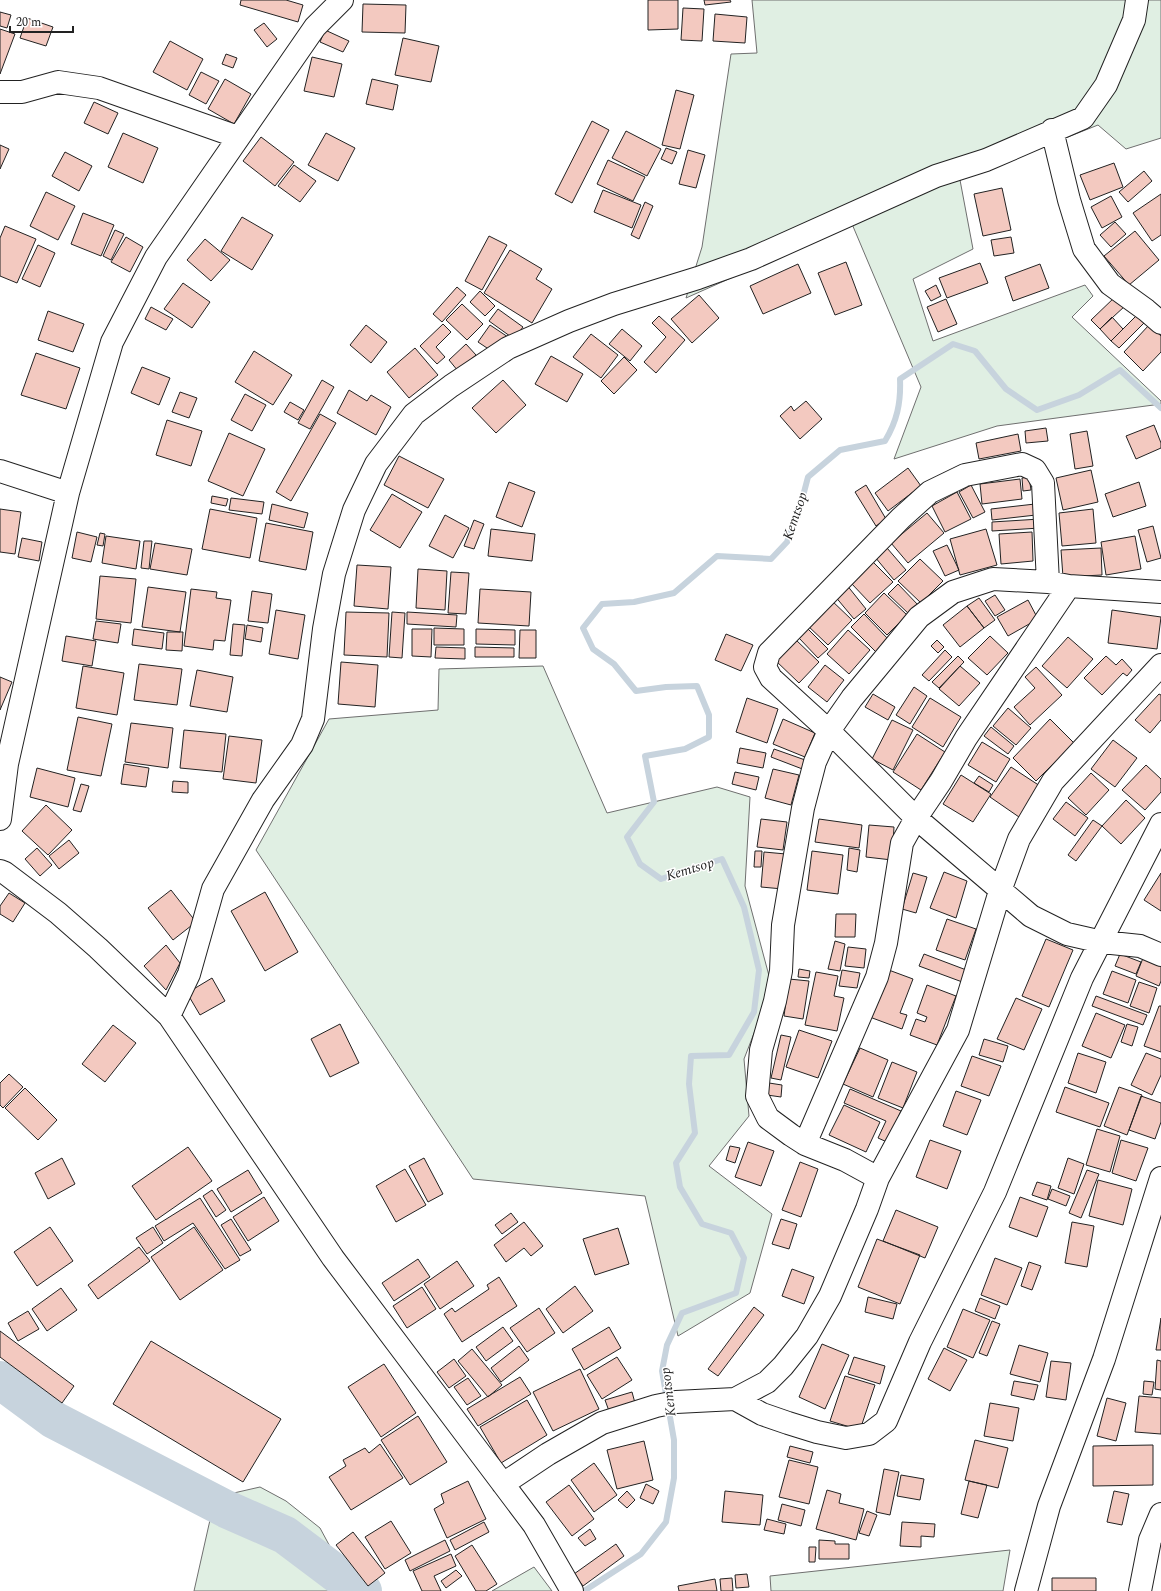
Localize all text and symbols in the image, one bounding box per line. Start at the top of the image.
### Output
scale bar [10,8,73,34]
text: 20 m [16,13,41,32]
water label: Kemtsop [777,489,813,543]
water label: Kemtsop [663,852,717,886]
water label: Kemtsop [655,1366,681,1418]

